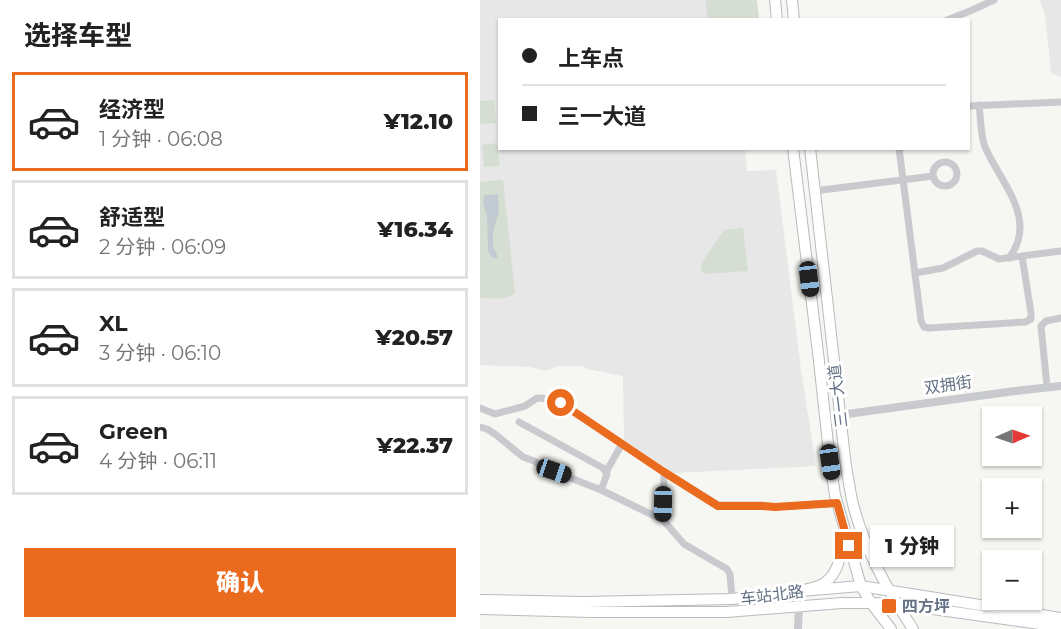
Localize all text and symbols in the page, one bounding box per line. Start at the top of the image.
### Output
text: 选择车型 [24,19,132,52]
text: 上车点 [558,45,624,72]
icon: car [27,95,81,149]
text: 经济型 [99,96,165,123]
text: 三一大道 [558,103,646,130]
text: ¥12.10 [384,108,453,135]
text: 1 分钟 · 06:08 [99,127,223,151]
icon: car [27,203,81,257]
text: 舒适型 [99,204,165,231]
text: ¥16.34 [377,216,453,243]
text: 2 分钟 · 06:09 [99,235,226,259]
car [798,260,820,298]
text: XL [99,310,128,337]
icon: car [27,311,81,365]
text: ¥20.57 [375,324,453,351]
text: 3 分钟 · 06:10 [99,341,221,365]
street label: 三一大道 [825,363,851,429]
street label: 双拥街 [923,372,973,398]
route start [547,389,574,416]
north arrow [982,406,1042,466]
map controls [982,406,1042,610]
text: Green [99,418,168,445]
icon: car [27,419,81,473]
text: ¥22.37 [376,432,453,459]
car [819,443,841,481]
text: 4 分钟 · 06:11 [99,449,217,473]
car [534,457,574,485]
button: + [982,478,1042,538]
car [654,486,672,522]
callout: 1 分钟 [870,525,954,567]
route end [835,532,862,559]
text: 1 分钟 [885,534,939,558]
button: 确认 [24,548,456,617]
button: − [982,550,1042,610]
street label: 车站北路 [739,582,805,608]
marker: 四方坪 [880,597,898,615]
place label: 四方坪 [902,597,950,616]

